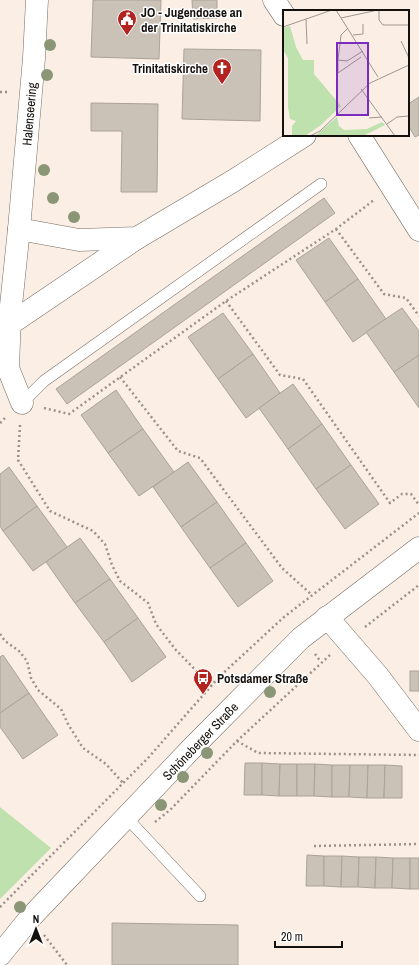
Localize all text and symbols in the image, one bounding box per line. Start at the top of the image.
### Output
place label: JO - Jugendoase an der Trinitatiskirche [141,4,242,36]
public building icon: JO - Jugendoase an der Trinitatiskirche [116,8,138,36]
inset map [283,10,409,136]
church icon: Trinitatiskirche [211,57,233,85]
place label: Trinitatiskirche [132,60,208,77]
street label: Halenseering [18,82,41,146]
bus stop icon: Potsdamer Straße [192,667,214,695]
place label: Potsdamer Straße [217,670,308,687]
street label: Schöneberger Straße [159,699,242,784]
north arrow [16,909,56,949]
text: N [33,912,39,926]
scale bar [275,923,342,949]
text: 20 m [281,929,303,945]

